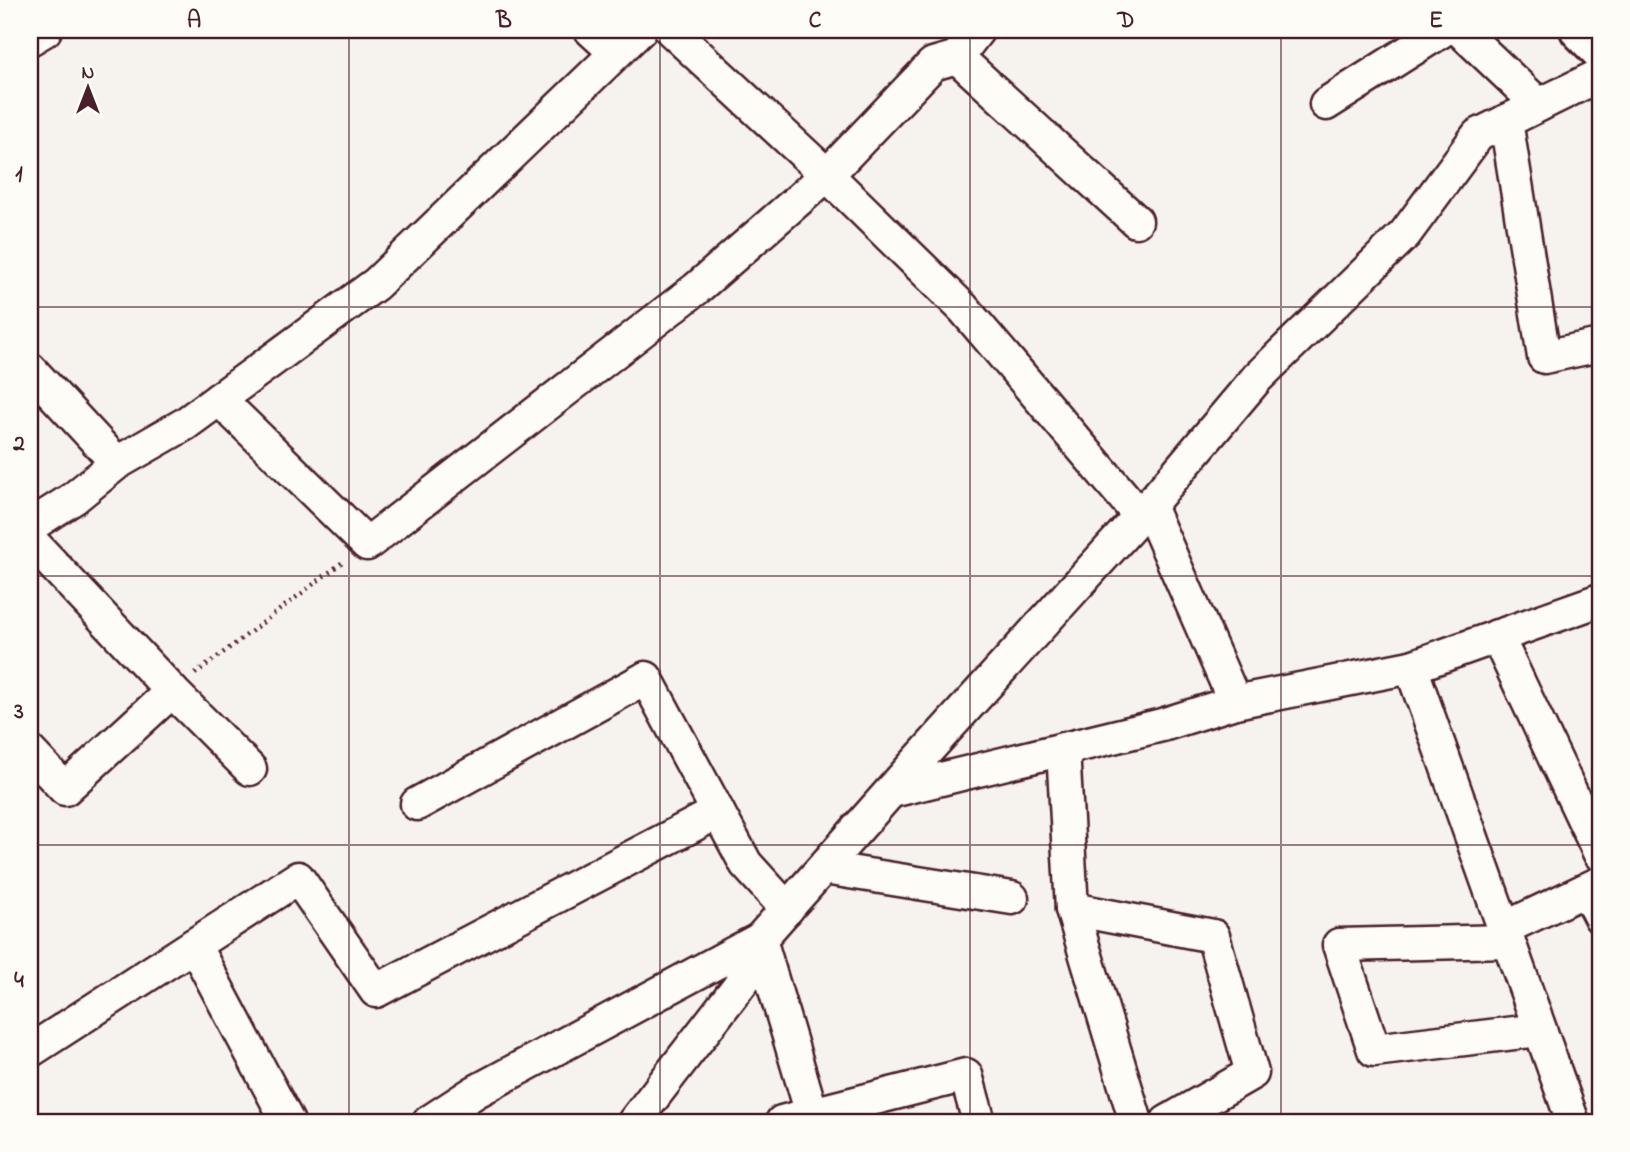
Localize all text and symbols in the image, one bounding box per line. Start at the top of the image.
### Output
text: A [187,5,201,38]
text: B [495,5,512,38]
text: C [809,5,822,38]
text: D [1117,5,1134,38]
text: E [1429,5,1443,38]
north arrow [52,52,122,122]
text: N [82,60,95,87]
text: 1 [15,159,23,192]
text: 2 [12,428,25,461]
text: 3 [13,696,24,729]
text: 4 [14,965,24,998]

